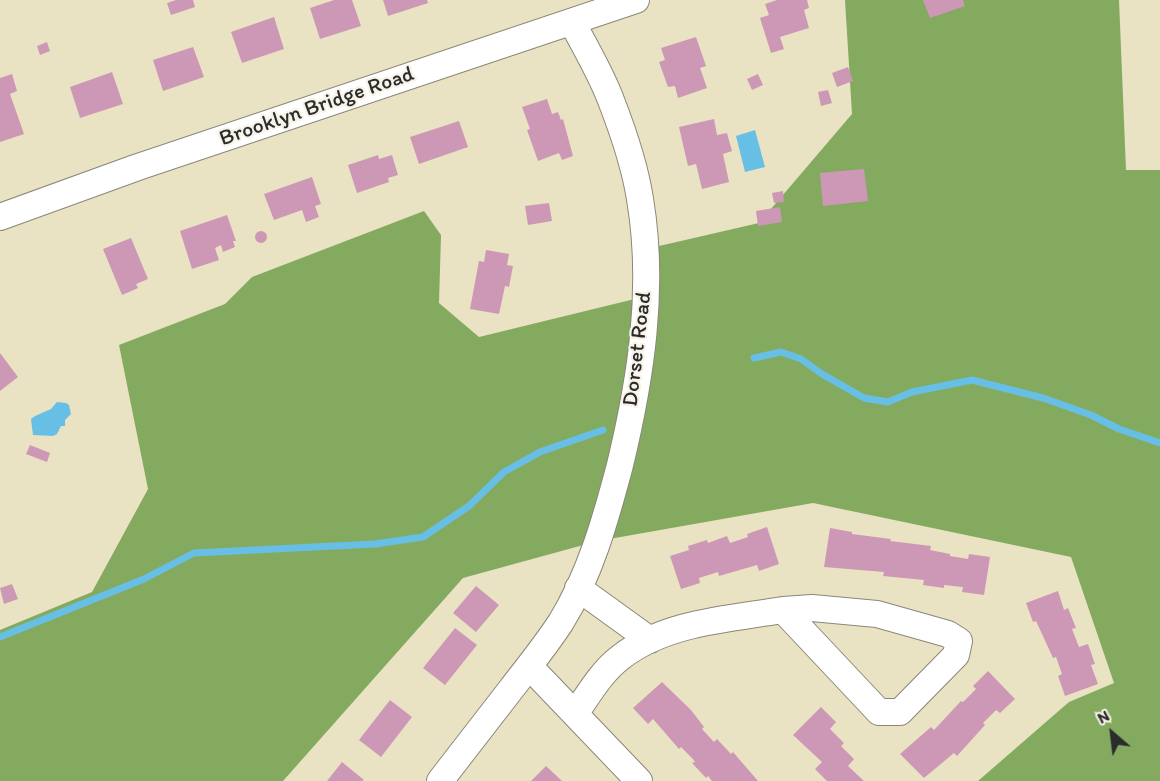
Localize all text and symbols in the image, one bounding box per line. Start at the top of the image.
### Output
street label: Brooklyn Bridge Road [216,61,418,153]
street label: Dorset Road [618,290,658,408]
north arrow [1082,703,1142,763]
text: N [1094,706,1113,728]

